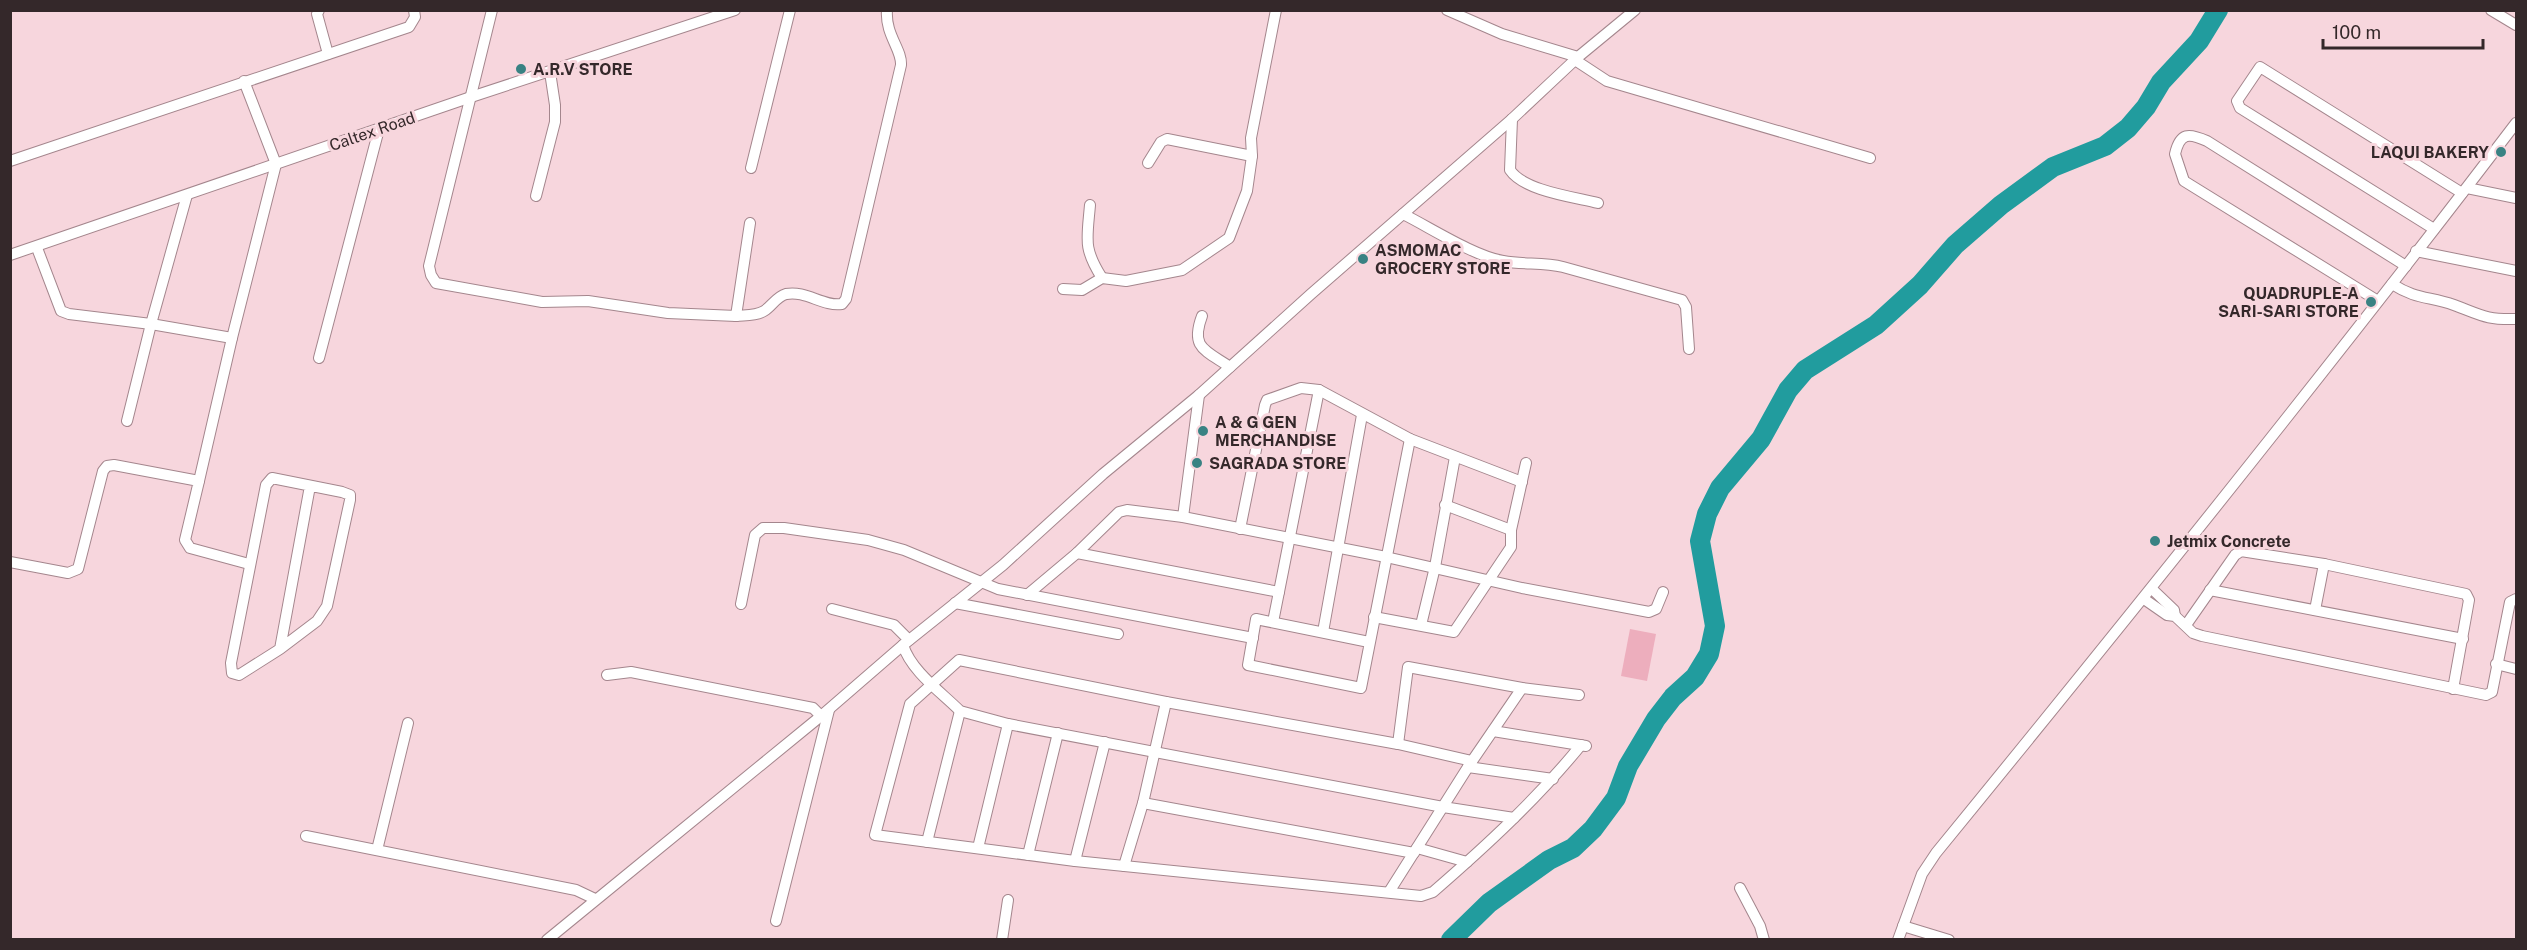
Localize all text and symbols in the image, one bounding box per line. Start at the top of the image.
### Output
scale bar [2323,12,2484,50]
text: 100 m [2332,22,2381,43]
place label: A.R.V STORE [533,60,633,79]
marker: A.R.V STORE [514,62,528,76]
street label: Caltex Road [327,108,417,155]
place label: LAQUI BAKERY [2371,143,2489,162]
marker: LAQUI BAKERY [2494,145,2508,159]
place label: ASMOMAC GROCERY STORE [1375,241,1511,278]
marker: ASMOMAC GROCERY STORE [1356,252,1370,266]
place label: QUADRUPLE-A SARI-SARI STORE [2218,284,2359,321]
marker: QUADRUPLE-A SARI-SARI STORE [2364,295,2378,309]
place label: A & G GEN MERCHANDISE [1215,413,1336,450]
marker: A & G GEN MERCHANDISE [1196,424,1210,438]
place label: SAGRADA STORE [1209,454,1346,473]
marker: SAGRADA STORE [1190,456,1204,470]
place label: Jetmix Concrete [2167,532,2291,551]
marker: Jetmix Concrete [2148,534,2162,548]

